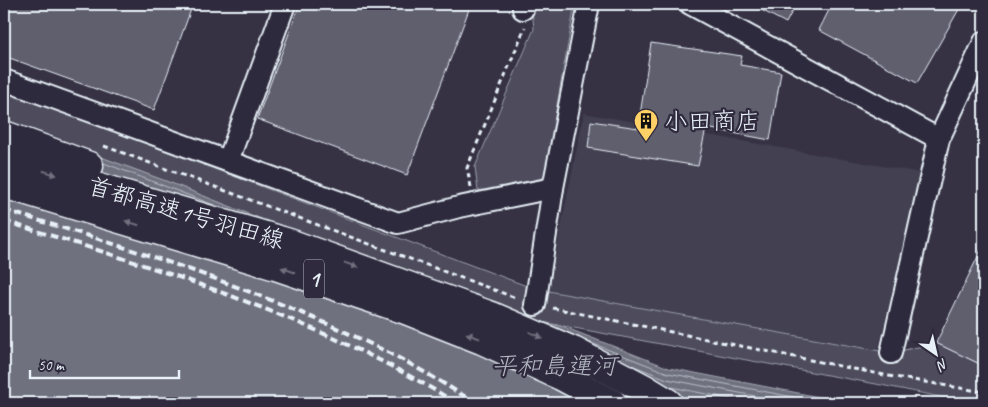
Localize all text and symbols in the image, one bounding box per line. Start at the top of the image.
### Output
place label: 小田商店 [664,106,760,136]
building icon: 小田商店 [633,108,659,142]
one-way arrow [43,170,58,178]
street label: 首都高速1号羽田線 [84,171,288,255]
one-way arrow [124,218,139,226]
road number: 1 [304,260,324,298]
one-way arrow [344,262,359,270]
one-way arrow [280,266,295,273]
north arrow [910,330,960,380]
one-way arrow [529,331,543,339]
one-way arrow [466,332,481,340]
scale bar [30,347,179,379]
water label: 平和島運河 [491,350,620,382]
text: N [933,355,951,375]
text: 50 m [38,356,65,375]

